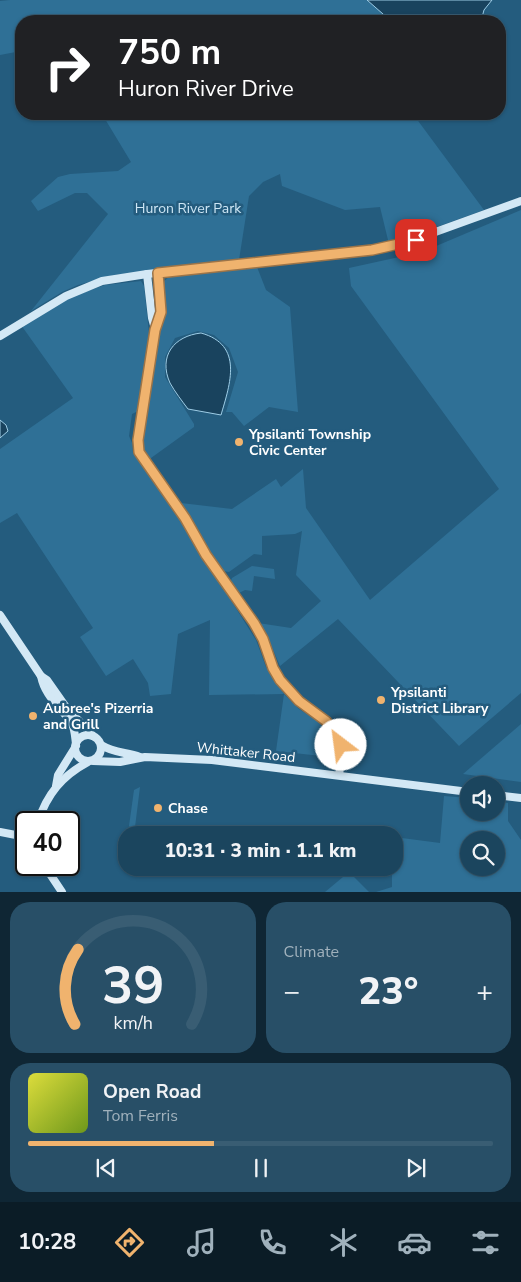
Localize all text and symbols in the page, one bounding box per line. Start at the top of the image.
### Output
text: 750 m [118,29,221,76]
icon: right [35,35,100,100]
text: Huron River Drive [118,74,294,104]
park label: Huron River Park [135,199,242,218]
pin [395,219,437,261]
icon: arrive [402,226,430,254]
place label: Ypsilanti Township Civic Center [248,425,371,460]
marker: Ypsilanti Township Civic Center [233,436,245,448]
place label: Ypsilanti District Library [390,683,489,718]
marker: Ypsilanti District Library [375,694,387,706]
place label: Aubree's Pizerria and Grill [43,699,153,734]
marker: Aubree's Pizerria and Grill [27,710,39,722]
position arrow [314,718,366,770]
street label: Whittaker Road [196,738,296,767]
map controls [460,776,505,876]
button: sound [460,776,505,821]
place label: Chase [168,799,208,818]
marker: Chase [152,802,164,814]
speed limit sign: 40 [15,811,80,876]
button: search [460,831,505,876]
text: 10:31 · 3 min · 1.1 km [164,838,357,864]
text: Climate [284,941,339,963]
text: 39 [102,950,164,1021]
text: 23° [358,966,418,1017]
text: − [284,973,300,1011]
text: + [476,973,493,1011]
text: km/h [113,1011,152,1035]
text: Open Road [103,1079,201,1105]
text: Tom Ferris [103,1105,178,1127]
icon: previous [92,1154,120,1182]
icon: pause [247,1154,275,1182]
icon: next [402,1154,430,1182]
icon: directions [112,1225,147,1260]
icon: music [184,1225,219,1260]
icon: phone [255,1225,290,1260]
icon: climate [326,1225,361,1260]
icon: car [397,1225,432,1260]
icon: filters [468,1225,503,1260]
text: 10:28 [18,1227,76,1257]

